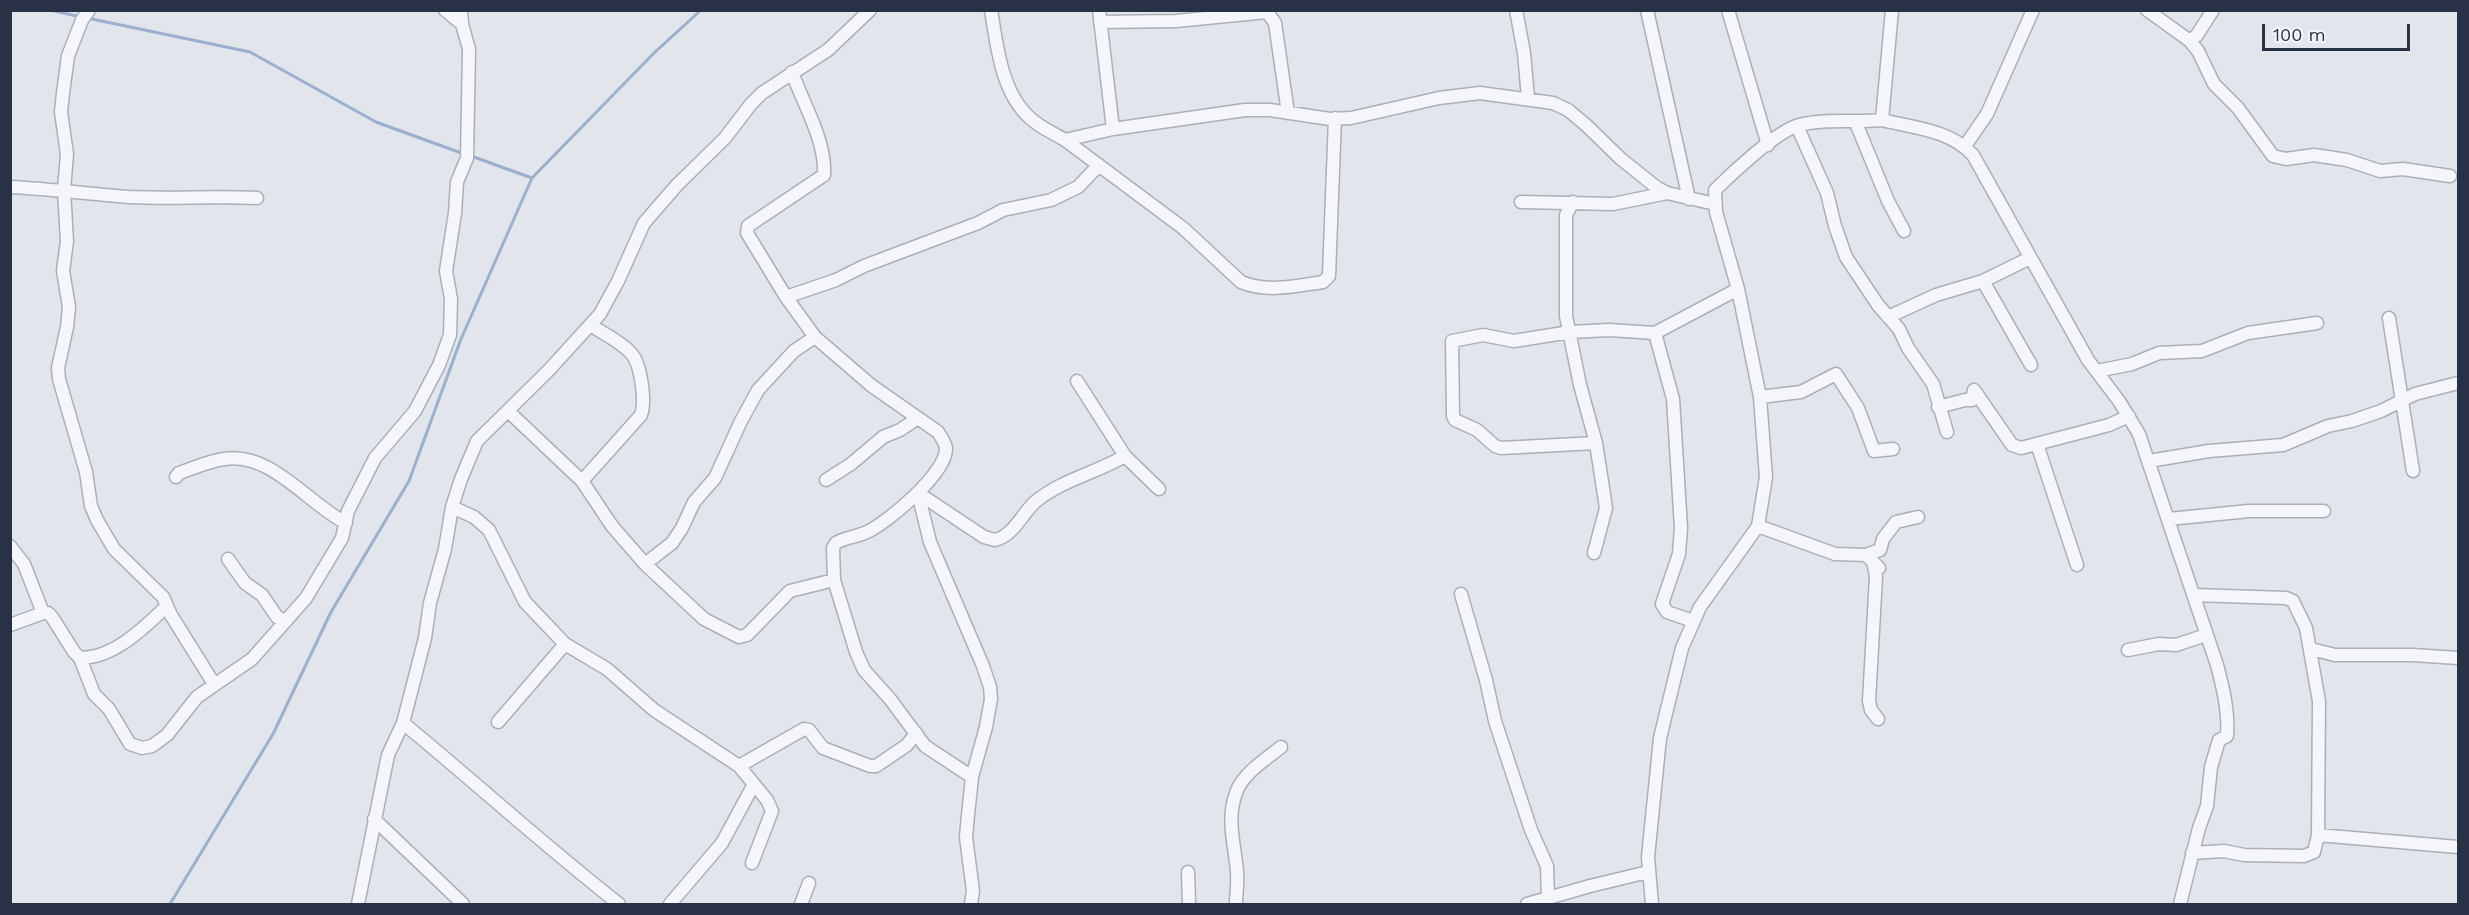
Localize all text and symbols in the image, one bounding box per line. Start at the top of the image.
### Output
scale bar [2265,12,2414,50]
text: 100 m [2273,24,2326,45]

